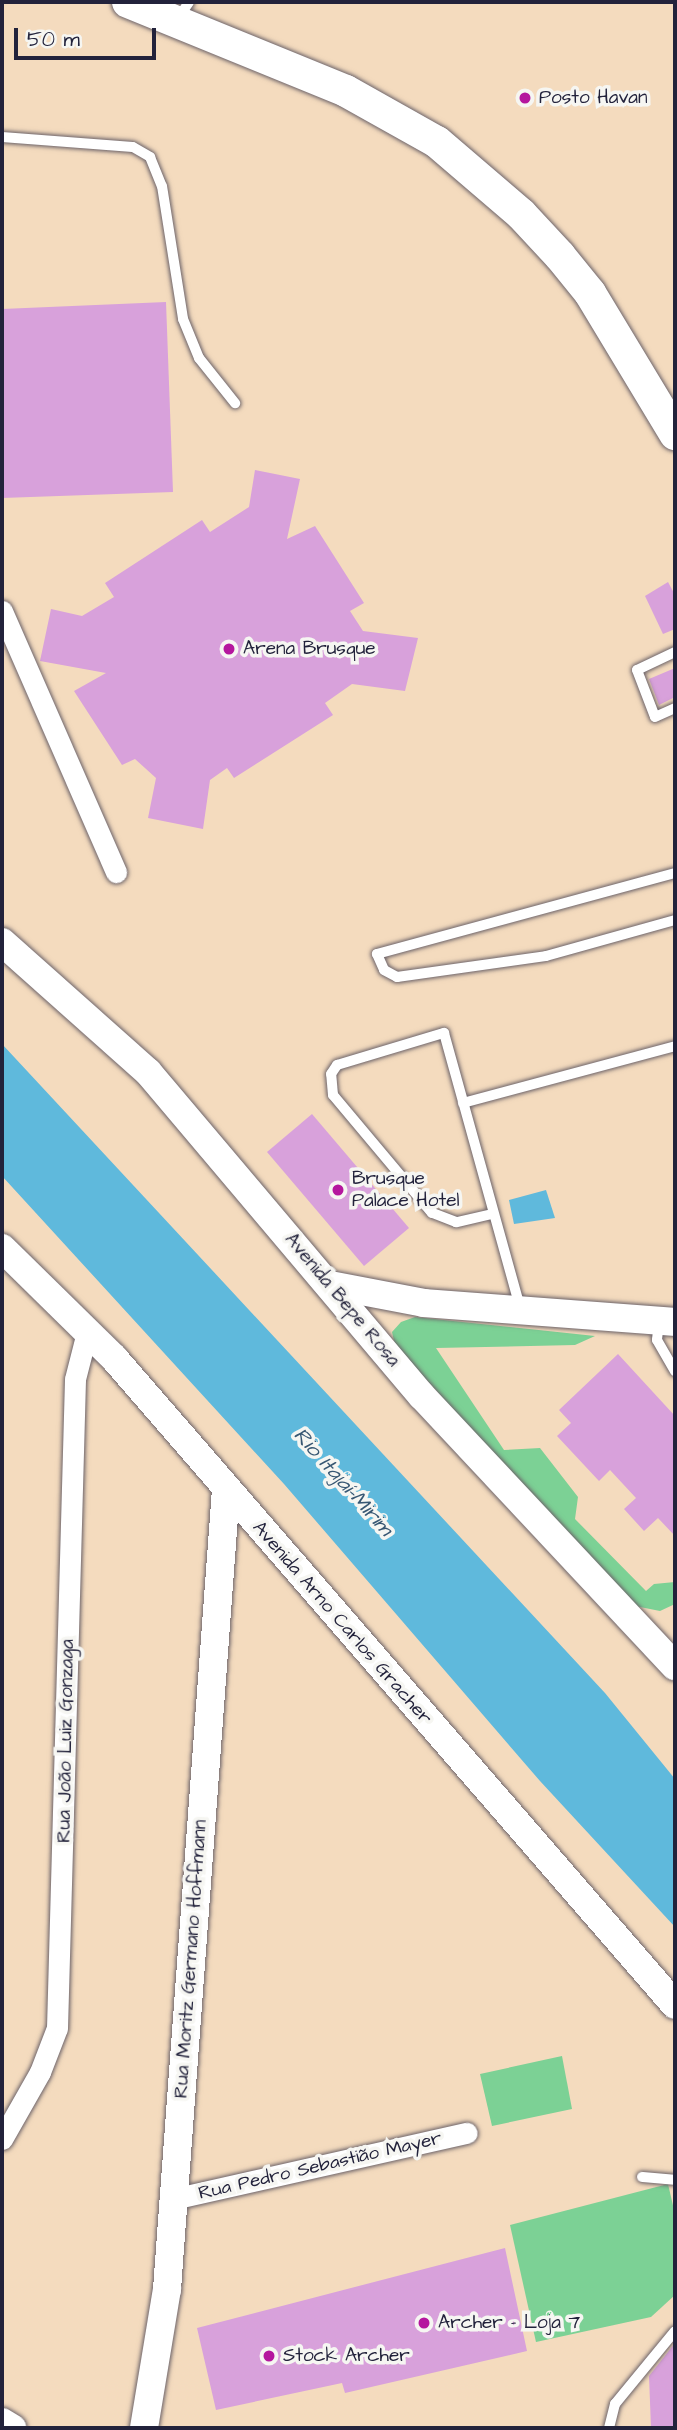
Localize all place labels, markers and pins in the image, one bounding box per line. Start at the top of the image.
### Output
place label: Posto Havan [539,87,648,109]
marker: Posto Havan [517,90,533,106]
place label: Arena Brusque [243,638,376,660]
marker: Arena Brusque [221,641,237,657]
place label: Brusque Palace Hotel [352,1168,459,1212]
marker: Brusque Palace Hotel [330,1182,346,1198]
place label: Archer - Loja 7 [438,2312,580,2334]
marker: Archer - Loja 7 [416,2315,432,2331]
place label: Stock Archer [283,2345,410,2367]
marker: Stock Archer [261,2348,277,2364]

